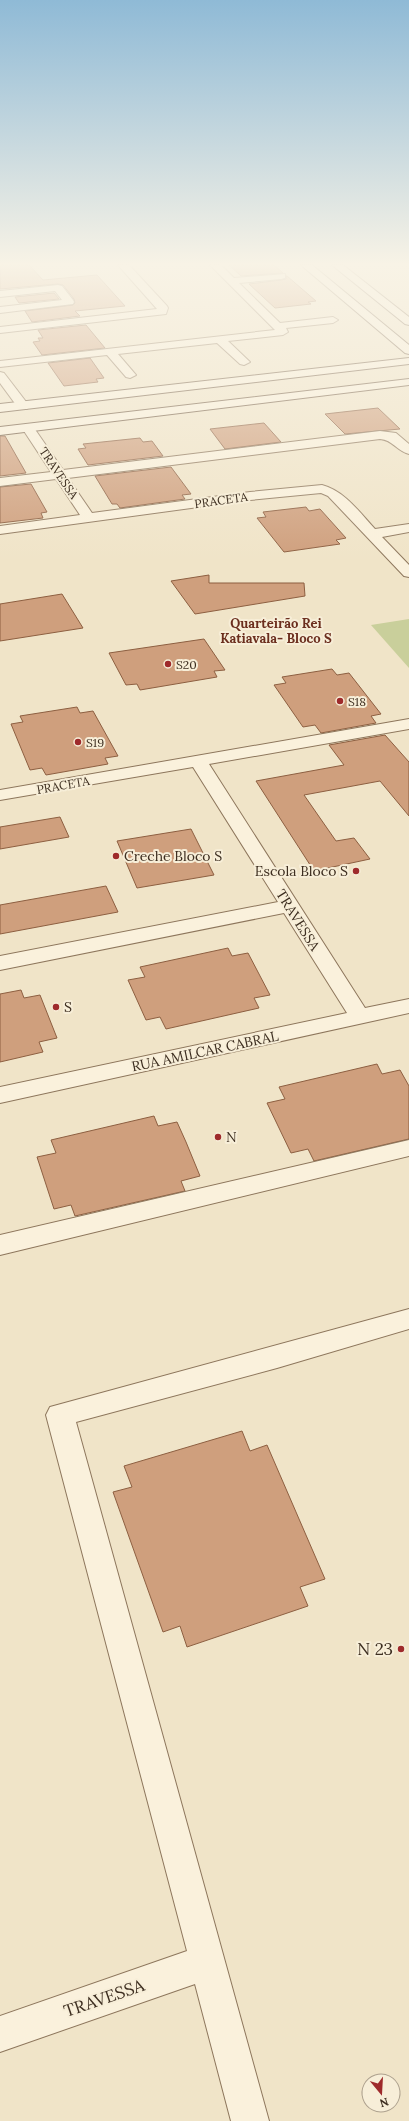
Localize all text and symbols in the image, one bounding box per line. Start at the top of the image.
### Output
street label: TRAVESSA [36,444,82,502]
street label: PRACETA [193,489,249,511]
district label: Quarteirão Rei Katiavala- Bloco S [220,615,332,647]
place label: S20 [176,657,197,672]
marker: S20 [163,659,173,669]
place label: S18 [348,694,366,709]
marker: S18 [335,696,345,706]
place label: S19 [86,735,104,750]
marker: S19 [73,737,83,747]
street label: PRACETA [35,773,91,797]
place label: Creche Bloco S [124,847,222,865]
marker: Creche Bloco S [111,851,121,861]
place label: Escola Bloco S [255,862,348,880]
marker: Escola Bloco S [351,866,361,876]
street label: TRAVESSA [272,886,324,954]
place label: S [64,998,72,1016]
marker: S [51,1002,61,1012]
street label: RUA AMILCAR CABRAL [130,1027,280,1075]
place label: N [226,1128,237,1146]
marker: N [213,1132,223,1142]
place label: N 23 [357,1638,393,1660]
marker: N 23 [396,1644,406,1654]
street label: TRAVESSA [61,1974,148,2022]
north arrow [361,2073,401,2113]
text: N [377,2095,390,2111]

